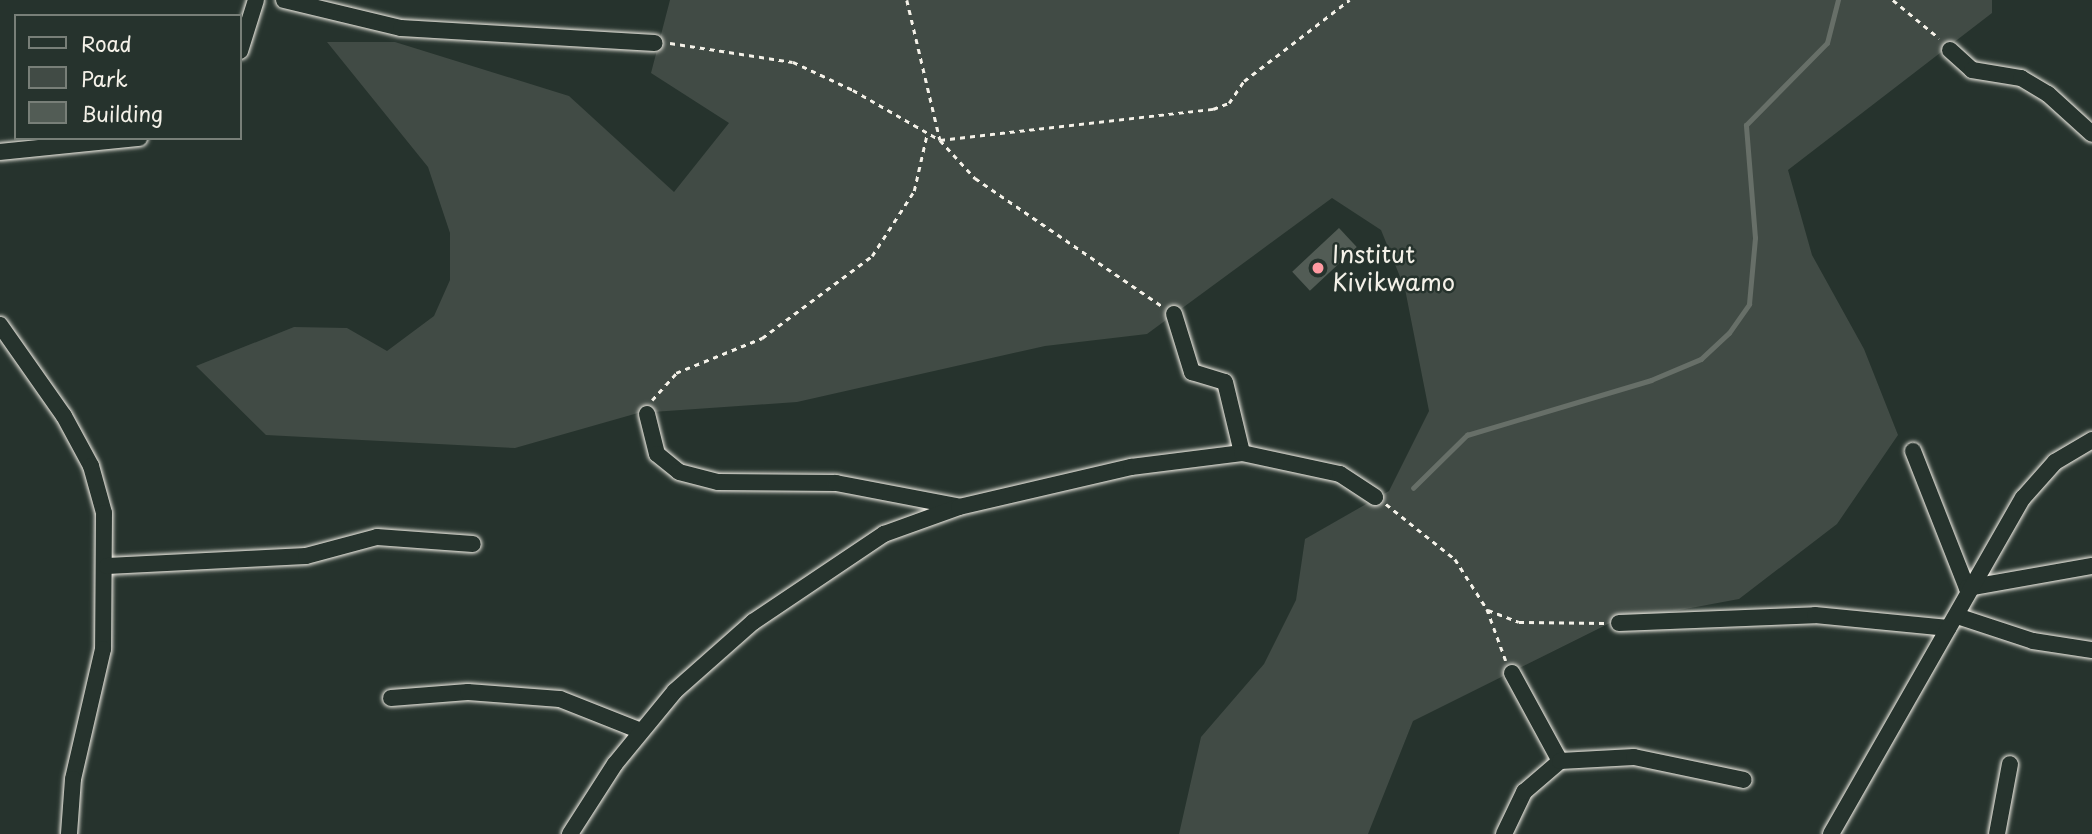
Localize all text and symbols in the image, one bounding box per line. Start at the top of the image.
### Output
legend [14,14,242,140]
text: Road [81,27,132,59]
text: Park [81,62,128,94]
text: Building [81,97,163,129]
place label: Institut Kivikwamo [1332,240,1455,296]
marker: Institut Kivikwamo [1310,260,1326,276]

